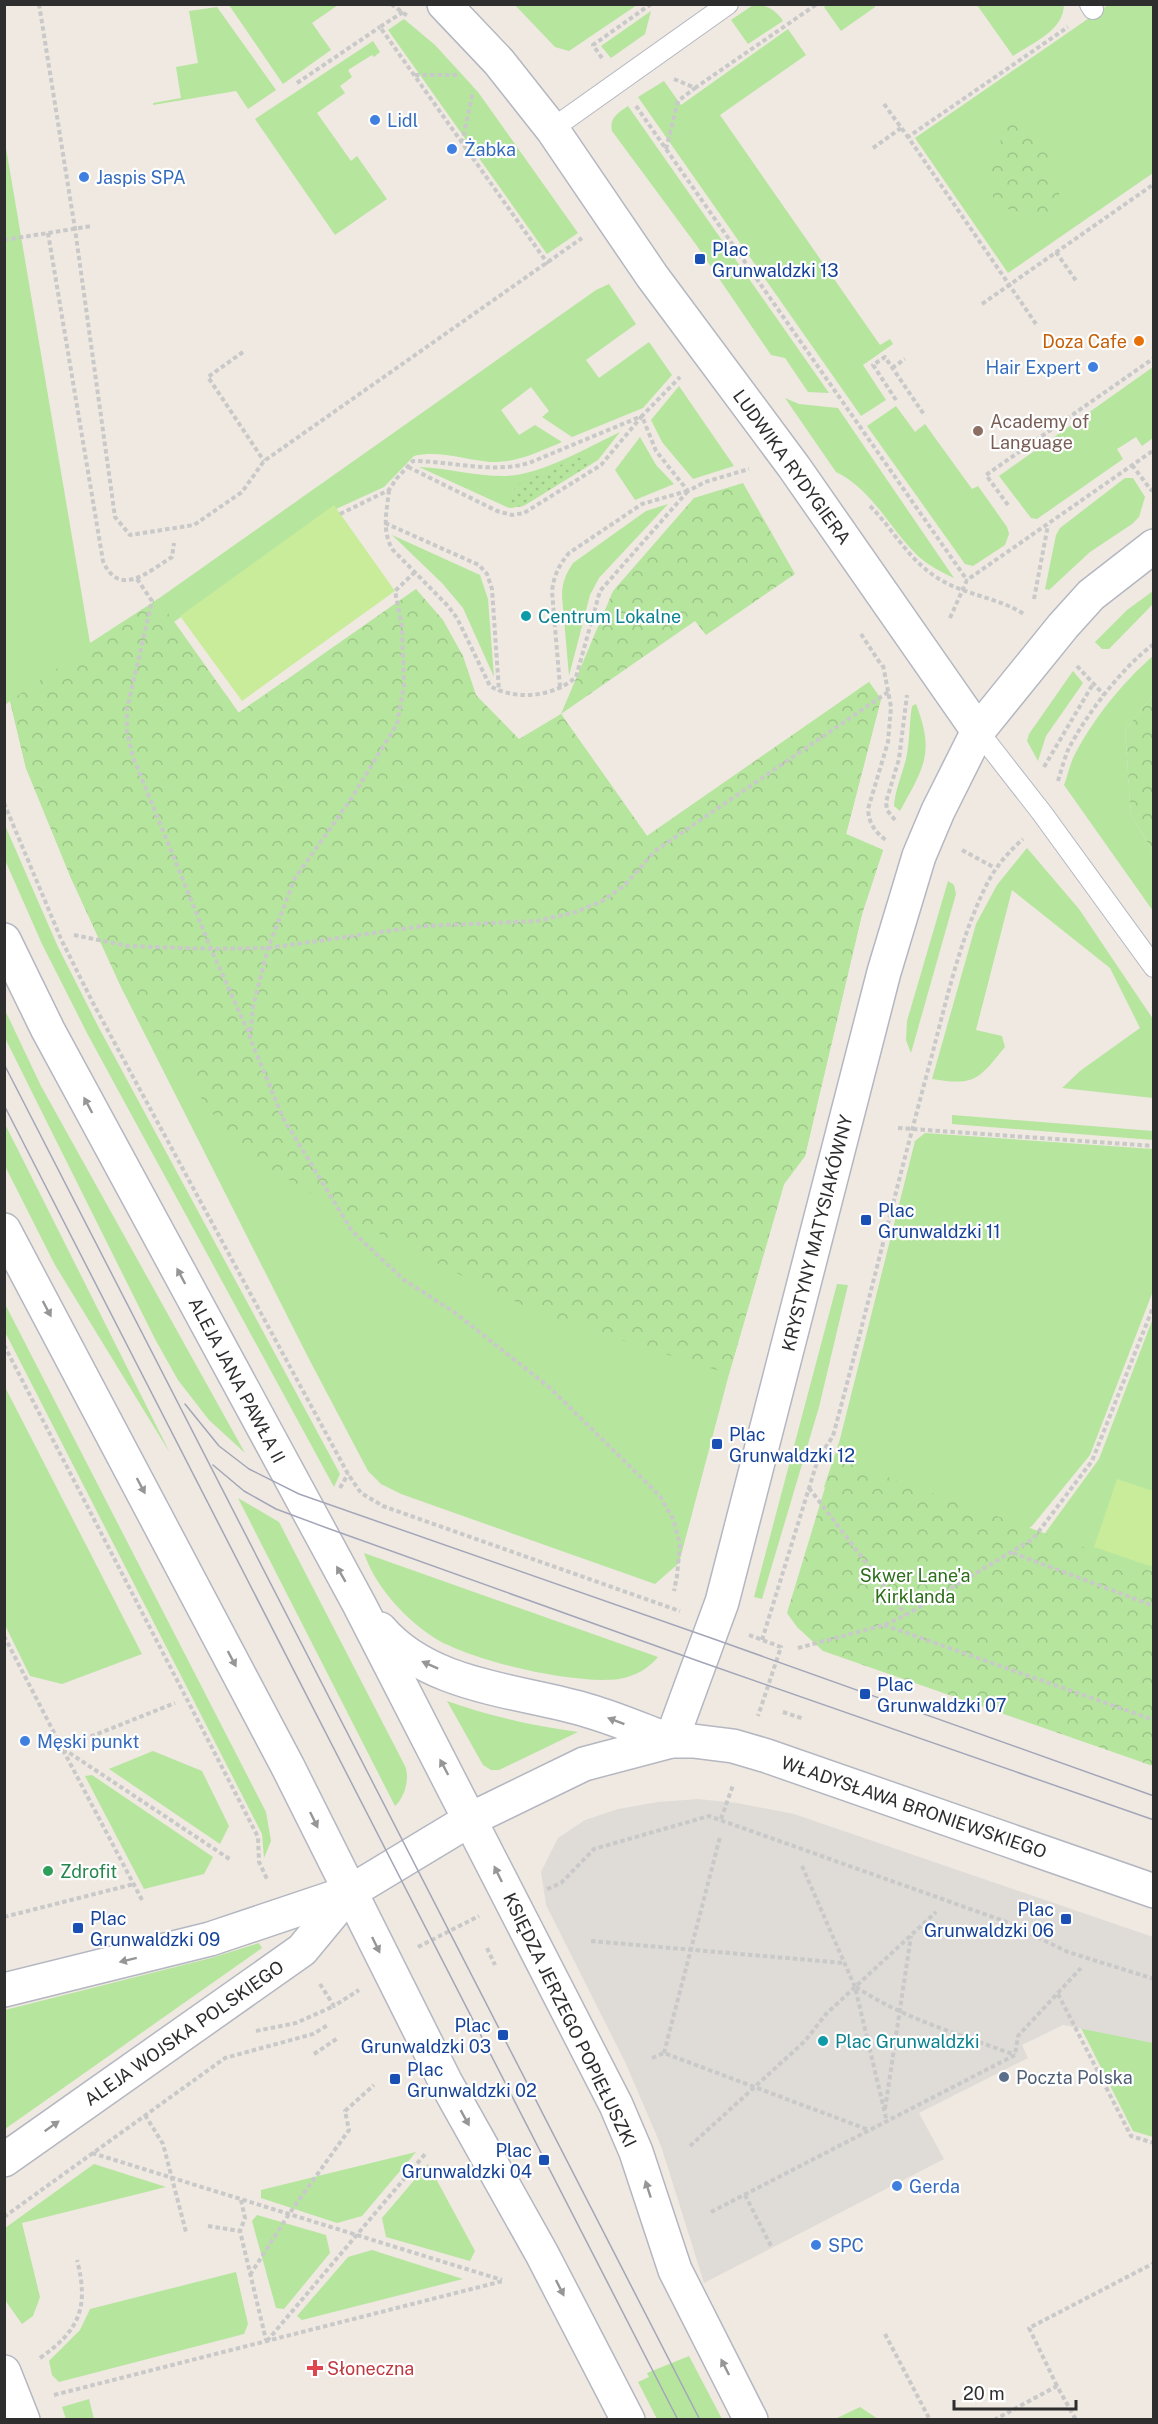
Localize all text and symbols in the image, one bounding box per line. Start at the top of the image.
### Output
place label: Lidl [387,110,418,131]
marker: Lidl [368,113,382,127]
place label: Żabka [464,138,516,160]
marker: Żabka [445,142,459,156]
place label: Jaspis SPA [96,167,186,188]
marker: Jaspis SPA [77,170,91,184]
place label: Plac Grunwaldzki 13 [712,239,839,281]
marker: Plac Grunwaldzki 13 [693,252,707,266]
place label: Doza Cafe [1042,331,1127,352]
marker: Doza Cafe [1132,334,1146,348]
place label: Hair Expert [985,357,1081,378]
marker: Hair Expert [1086,360,1100,374]
street label: LUDWIKA RYDYGIERA [729,386,855,549]
place label: Academy of Language [990,411,1089,453]
marker: Academy of Language [971,424,985,438]
place label: Centrum Lokalne [538,606,681,627]
marker: Centrum Lokalne [519,609,533,623]
one-way arrow [83,1096,93,1113]
street label: KRYSTYNY MATYSIAKÓWNY [776,1112,857,1353]
place label: Plac Grunwaldzki 11 [878,1200,1001,1242]
marker: Plac Grunwaldzki 11 [859,1213,873,1227]
one-way arrow [176,1267,186,1284]
street label: ALEJA JANA PAWŁA II [184,1294,290,1466]
one-way arrow [42,1301,52,1318]
place label: Plac Grunwaldzki 12 [729,1424,855,1466]
marker: Plac Grunwaldzki 12 [710,1437,724,1451]
one-way arrow [136,1478,146,1495]
one-way arrow [336,1565,346,1582]
park label: Skwer Lane'a Kirklanda [860,1565,970,1607]
one-way arrow [227,1651,237,1668]
one-way arrow [420,1660,438,1670]
place label: Plac Grunwaldzki 07 [877,1674,1007,1716]
marker: Plac Grunwaldzki 07 [858,1687,872,1701]
one-way arrow [607,1716,625,1726]
place label: Męski punkt [37,1731,140,1752]
marker: Męski punkt [18,1734,32,1748]
street label: WŁADYSŁAWA BRONIEWSKIEGO [778,1752,1050,1862]
one-way arrow [439,1758,449,1775]
one-way arrow [310,1811,319,1828]
place label: Zdrofit [60,1861,117,1882]
marker: Zdrofit [41,1864,55,1878]
one-way arrow [493,1866,503,1883]
street label: KSIĘDZA JERZEGO POPIEŁUSZKI [499,1889,641,2151]
place label: Plac Grunwaldzki 06 [924,1899,1054,1941]
place label: Plac Grunwaldzki 09 [90,1908,220,1950]
marker: Plac Grunwaldzki 06 [1059,1912,1073,1926]
marker: Plac Grunwaldzki 09 [71,1921,85,1935]
one-way arrow [371,1936,380,1953]
one-way arrow [119,1955,137,1965]
street label: ALEJA WOJSKA POLSKIEGO [80,1956,288,2110]
place label: Plac Grunwaldzki 03 [361,2015,491,2057]
marker: Plac Grunwaldzki 03 [496,2028,510,2042]
place label: Plac Grunwaldzki [835,2031,979,2052]
marker: Plac Grunwaldzki [816,2034,830,2048]
place label: Plac Grunwaldzki 02 [407,2059,537,2101]
place label: Poczta Polska [1016,2067,1133,2088]
marker: Poczta Polska [997,2070,1011,2084]
marker: Plac Grunwaldzki 02 [388,2072,402,2086]
one-way arrow [460,2110,471,2126]
one-way arrow [44,2120,60,2132]
place label: Plac Grunwaldzki 04 [402,2140,532,2182]
marker: Plac Grunwaldzki 04 [537,2153,551,2167]
place label: Gerda [909,2176,960,2197]
marker: Gerda [890,2179,904,2193]
one-way arrow [643,2180,652,2198]
place label: SPC [828,2235,864,2256]
marker: SPC [809,2238,823,2252]
one-way arrow [555,2280,565,2297]
place label: Słoneczna [327,2358,414,2379]
one-way arrow [720,2359,729,2376]
marker: Słoneczna [308,2361,322,2375]
scale bar [954,2373,1076,2411]
text: 20 m [963,2383,1005,2404]

